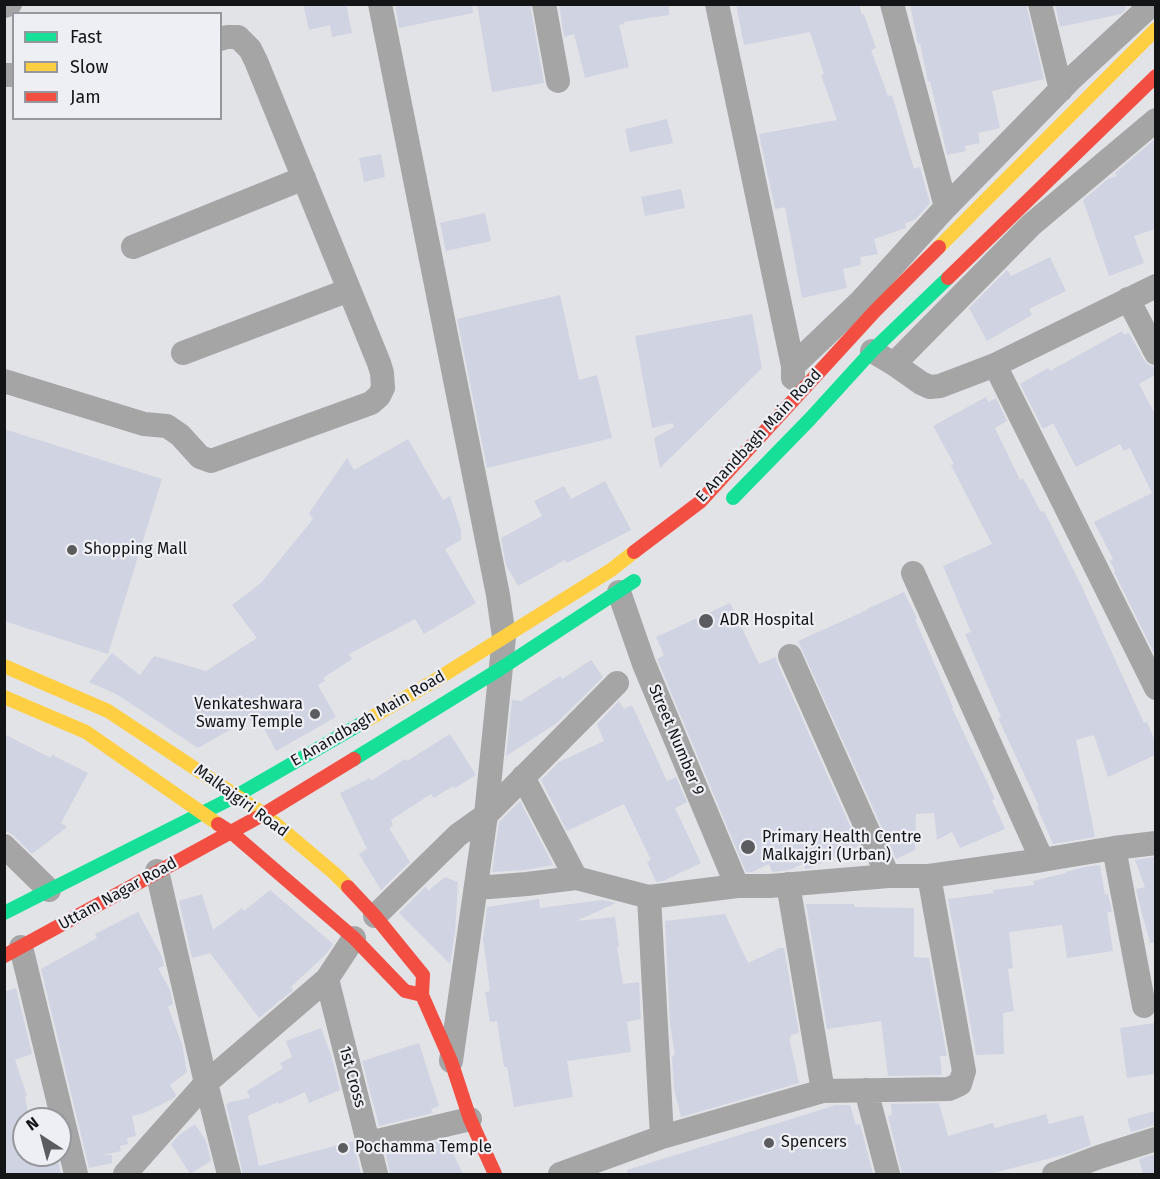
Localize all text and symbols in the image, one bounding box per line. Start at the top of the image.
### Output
legend [12,12,222,120]
text: Fast [70,26,102,48]
text: Slow [70,56,108,78]
text: Jam [70,86,101,108]
street label: E Anandbagh Main Road [692,365,826,507]
place label: Shopping Mall [84,540,187,560]
marker: Shopping Mall [65,543,79,557]
place label: ADR Hospital [720,611,814,631]
marker: ADR Hospital [697,612,715,630]
street label: E Anandbagh Main Road [287,667,449,771]
street label: Street Number 9 [644,682,708,798]
place label: Venkateshwara Swamy Temple [194,695,303,733]
marker: Venkateshwara Swamy Temple [308,707,322,721]
street label: Malkajgiri Road [190,761,292,841]
place label: Primary Health Centre Malkajgiri (Urban) [762,828,921,866]
marker: Primary Health Centre Malkajgiri (Urban) [739,838,757,856]
street label: Uttam Nagar Road [56,854,180,934]
street label: 1st Cross [335,1044,369,1110]
north arrow [12,1107,72,1167]
text: N [22,1113,42,1134]
place label: Spencers [781,1133,847,1153]
marker: Spencers [762,1136,776,1150]
place label: Pochamma Temple [355,1138,492,1158]
marker: Pochamma Temple [336,1141,350,1155]

